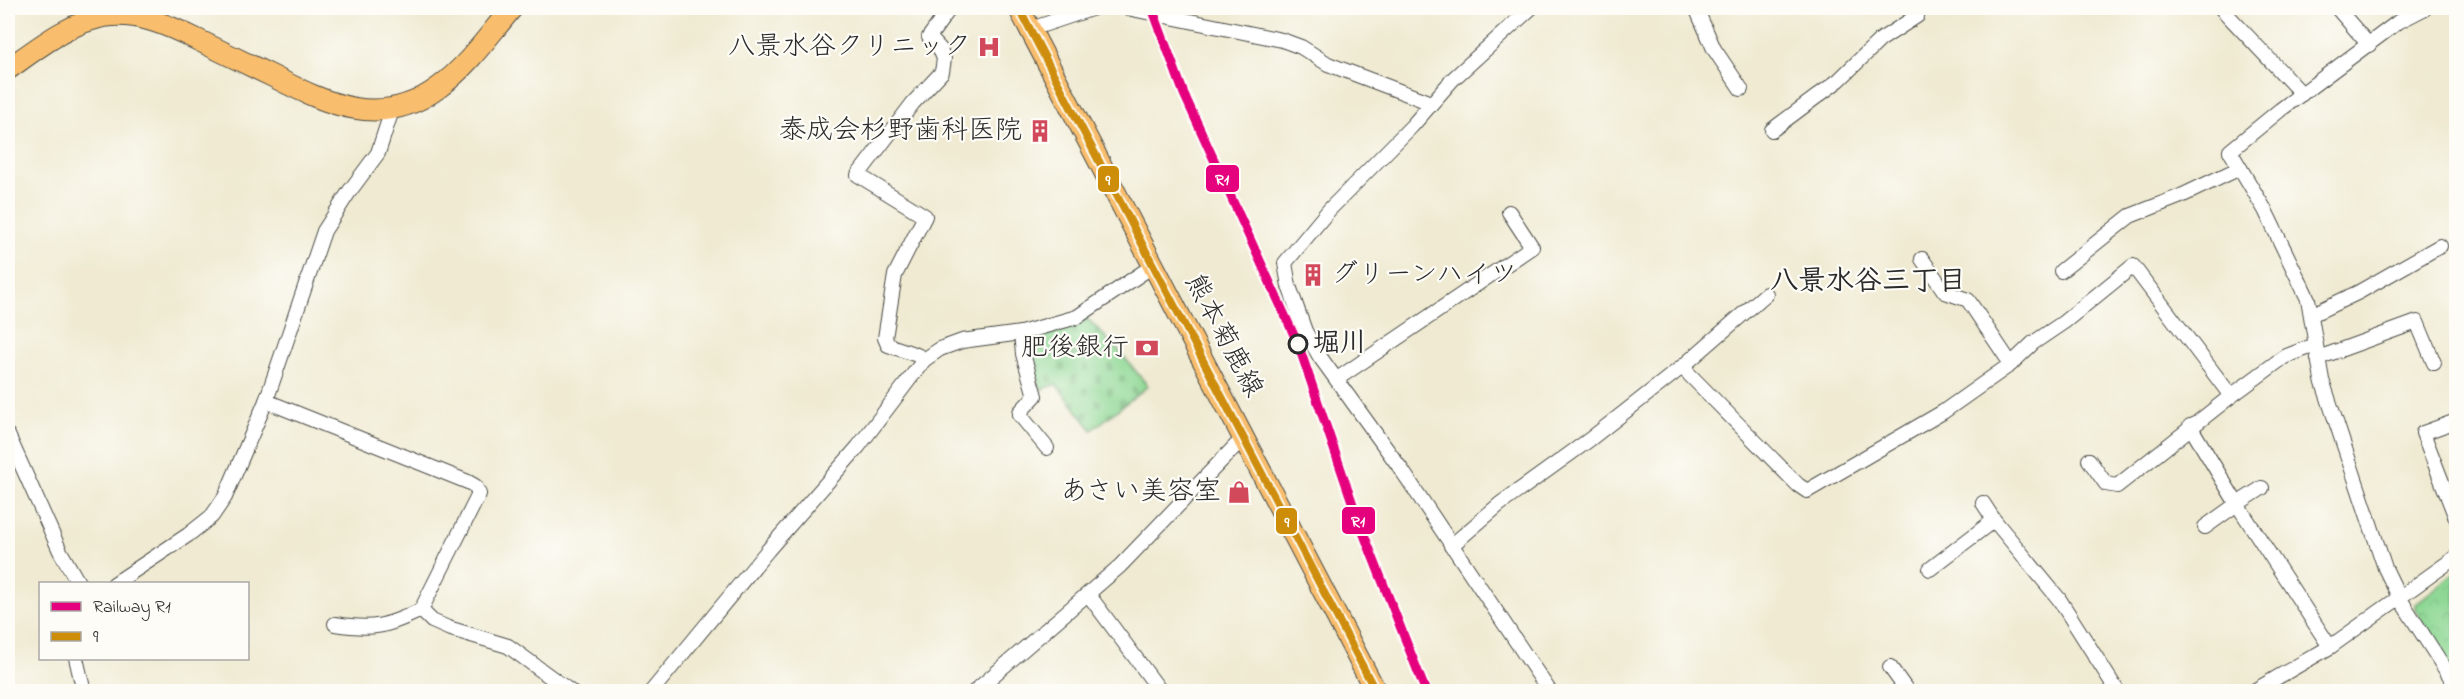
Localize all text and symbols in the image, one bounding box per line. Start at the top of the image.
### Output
place label: 八景水谷クリニック [728,28,971,67]
hospital icon: 八景水谷クリニック [976,34,1002,60]
place label: 泰成会杉野歯科医院 [779,112,1022,151]
building icon: 泰成会杉野歯科医院 [1027,118,1053,144]
line badge: R1 [1205,164,1240,193]
line badge: 9 [1097,165,1120,193]
text: R1 [1214,168,1230,192]
text: 9 [1105,169,1111,193]
place label: グリーンハイツ [1331,256,1517,295]
building icon: グリーンハイツ [1300,262,1326,288]
district label: 八景水谷三丁目 [1770,262,1966,303]
street label: 熊本菊鹿線 [1174,267,1272,405]
place label: 堀川 [1313,325,1367,364]
place label: 肥後銀行 [1021,329,1129,368]
marker: 堀川 [1288,334,1308,354]
bank icon: 肥後銀行 [1134,335,1160,361]
place label: あさい美容室 [1061,473,1221,512]
shop icon: あさい美容室 [1226,479,1252,505]
line badge: R1 [1341,506,1376,535]
line badge: 9 [1275,507,1298,535]
text: R1 [1350,510,1366,534]
text: 9 [1284,511,1290,535]
legend [39,582,249,660]
text: Railway R1 [93,595,171,621]
text: 9 [93,625,99,651]

